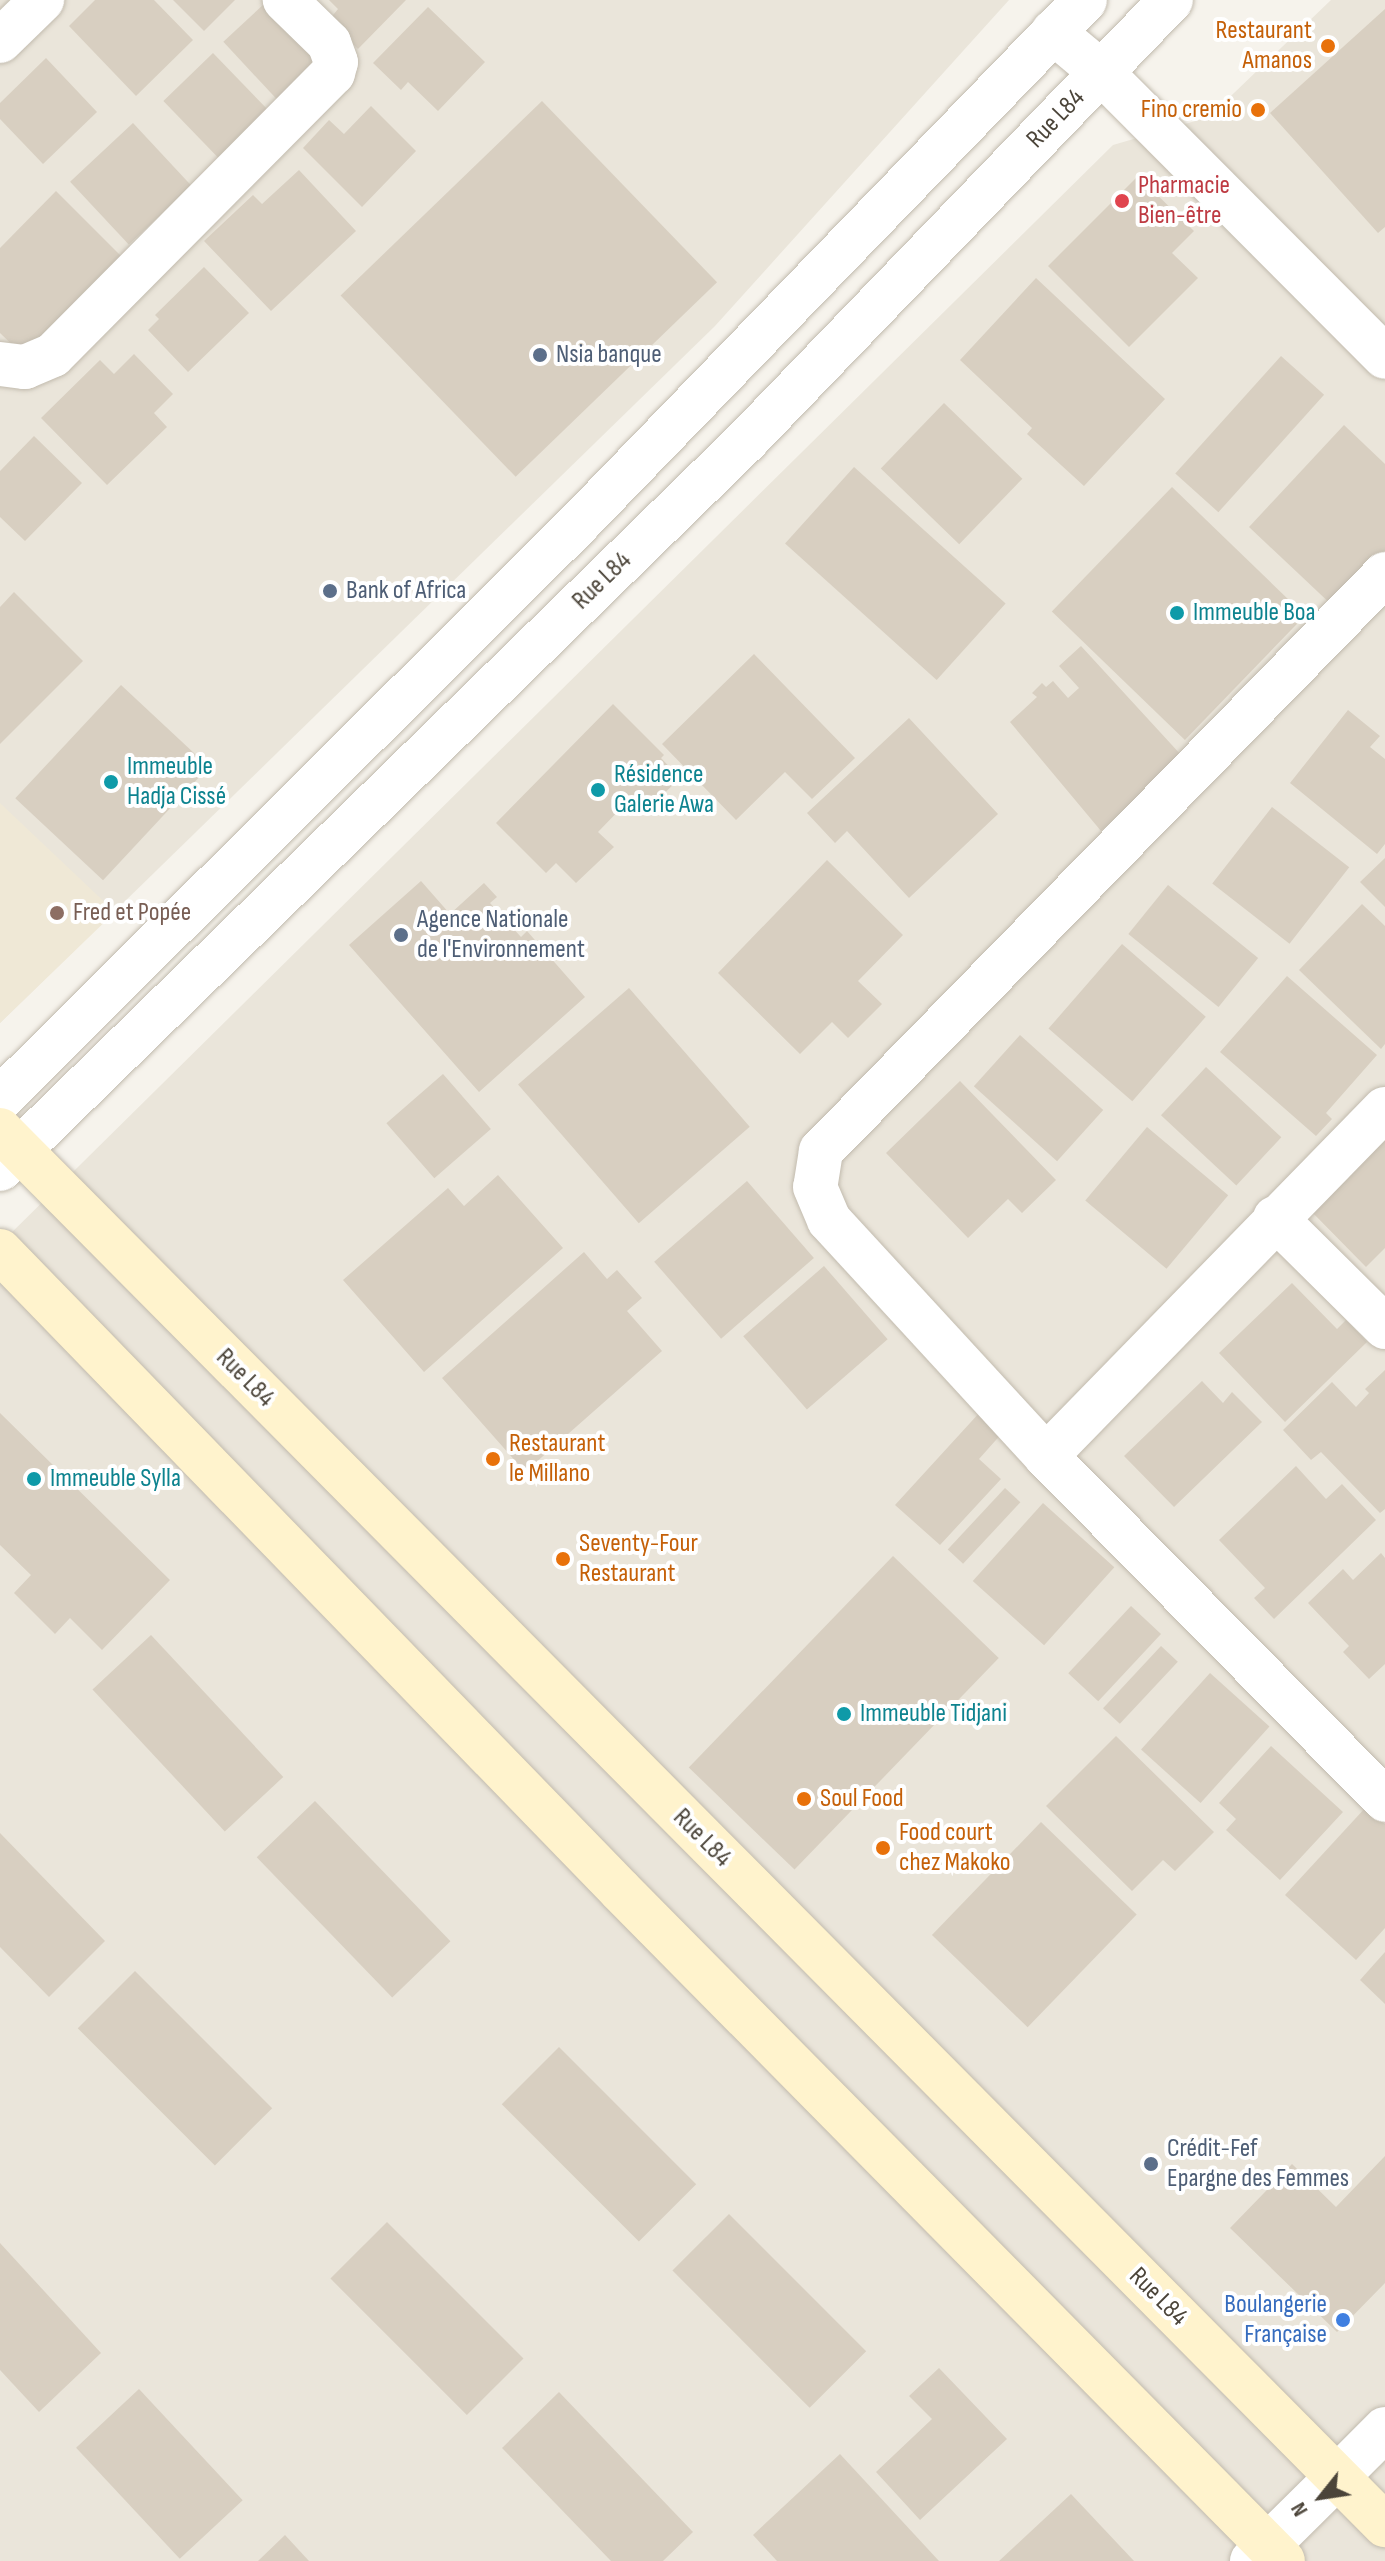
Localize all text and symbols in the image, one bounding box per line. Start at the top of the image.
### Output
place label: Restaurant Amanos [1216,15,1312,76]
marker: Restaurant Amanos [1319,37,1337,55]
street label: Rue L84 [1021,83,1091,155]
place label: Fino cremio [1141,94,1242,126]
marker: Fino cremio [1249,101,1267,119]
place label: Pharmacie Bien-être [1138,170,1230,232]
marker: Pharmacie Bien-être [1113,192,1131,210]
place label: Nsia banque [556,339,662,371]
marker: Nsia banque [531,346,549,364]
street label: Rue L84 [566,546,638,616]
place label: Bank of Africa [346,575,466,607]
marker: Bank of Africa [321,582,339,600]
place label: Immeuble Boa [1193,597,1316,629]
marker: Immeuble Boa [1168,604,1186,622]
place label: Immeuble Hadja Cissé [127,751,226,812]
place label: Résidence Galerie Awa [614,759,714,820]
marker: Immeuble Hadja Cissé [102,773,120,791]
marker: Résidence Galerie Awa [589,781,607,799]
place label: Fred et Popée [73,897,191,929]
marker: Fred et Popée [48,904,66,922]
place label: Agence Nationale de l'Environnement [417,904,585,966]
marker: Agence Nationale de l'Environnement [392,926,410,944]
street label: Rue L84 [209,1342,281,1414]
place label: Restaurant le Millano [509,1428,605,1490]
marker: Restaurant le Millano [484,1450,502,1468]
place label: Immeuble Sylla [50,1463,181,1495]
marker: Immeuble Sylla [25,1470,43,1488]
place label: Seventy-Four Restaurant [579,1528,698,1590]
marker: Seventy-Four Restaurant [554,1550,572,1568]
place label: Immeuble Tidjani [860,1698,1007,1730]
marker: Immeuble Tidjani [835,1705,853,1723]
place label: Soul Food [820,1783,904,1815]
marker: Soul Food [795,1790,813,1808]
street label: Rue L84 [666,1802,738,1874]
place label: Food court chez Makoko [899,1817,1011,1878]
marker: Food court chez Makoko [874,1839,892,1857]
place label: Crédit-Fef Epargne des Femmes [1167,2133,1349,2194]
marker: Crédit-Fef Epargne des Femmes [1142,2155,1160,2173]
street label: Rue L84 [1122,2261,1194,2333]
place label: Boulangerie Française [1224,2289,1327,2350]
marker: Boulangerie Française [1334,2311,1352,2329]
north arrow [1281,2457,1361,2537]
text: N [1285,2497,1314,2521]

